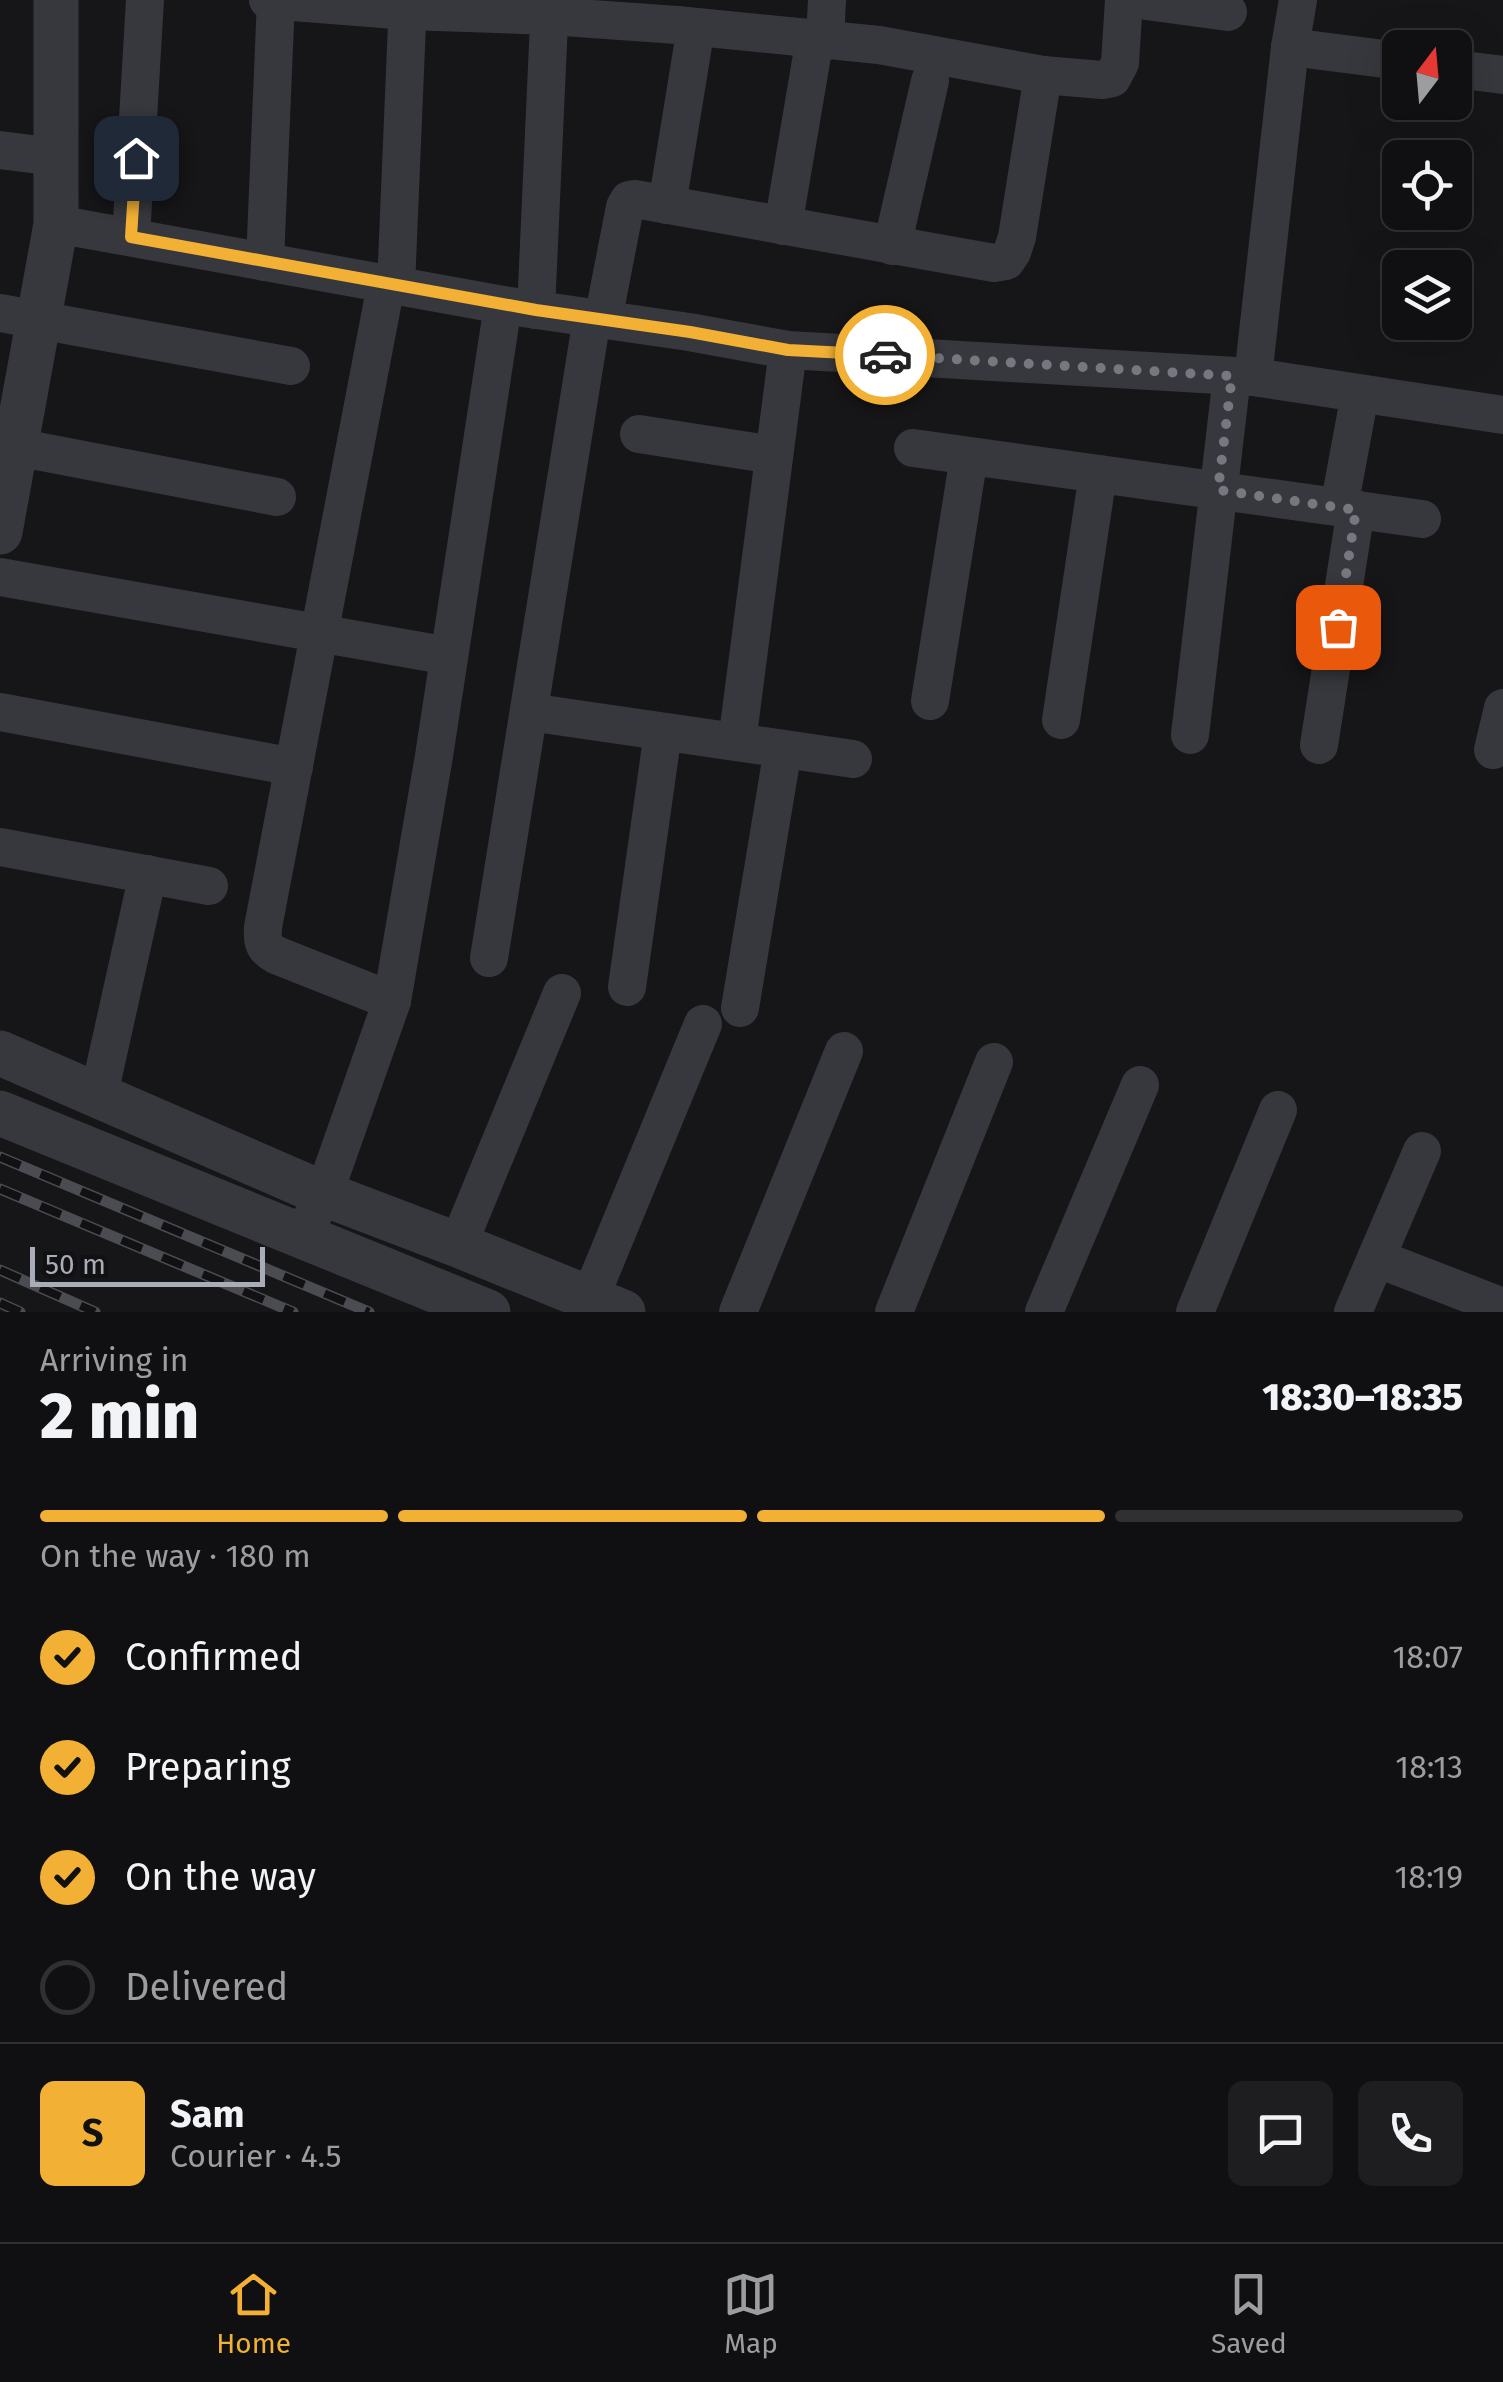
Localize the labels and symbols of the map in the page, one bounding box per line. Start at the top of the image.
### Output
north arrow [1382,30,1472,120]
pin [94,116,179,201]
courier [835,305,935,405]
pin [1296,585,1381,670]
scale bar [30,1242,265,1286]

